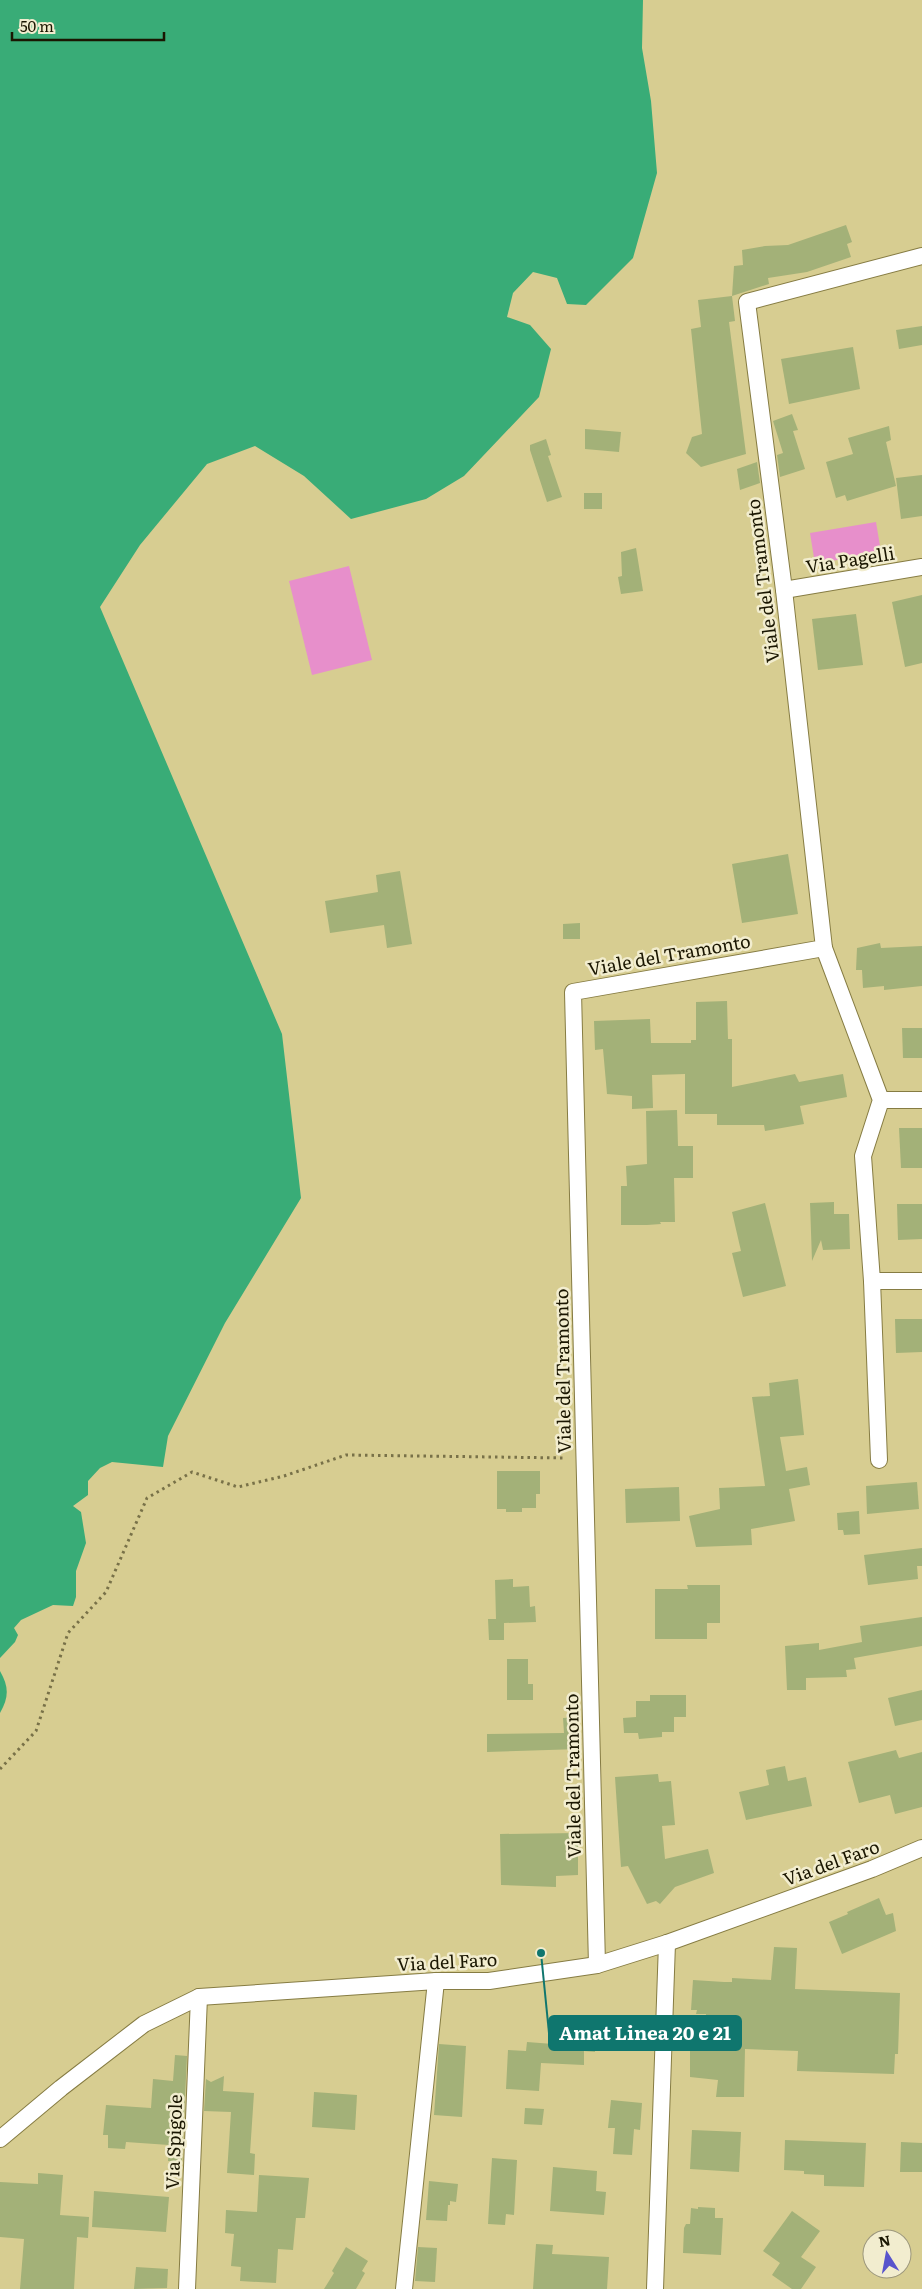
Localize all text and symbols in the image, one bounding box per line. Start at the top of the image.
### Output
scale bar [12,10,165,42]
text: 50 m [20,14,54,37]
street label: Viale del Tramonto [739,498,785,664]
street label: Via Pagelli [804,539,896,579]
street label: Viale del Tramonto [586,926,752,982]
street label: Viale del Tramonto [547,1288,577,1454]
street label: Viale del Tramonto [557,1693,587,1859]
street label: Via del Faro [779,1832,883,1892]
street label: Via del Faro [396,1945,498,1977]
callout: Amat Linea 20 e 21 [549,2016,741,2050]
text: Amat Linea 20 e 21 [559,2018,731,2046]
street label: Via Spigole [158,2094,188,2190]
north arrow [862,2229,912,2279]
text: N [877,2229,892,2251]

